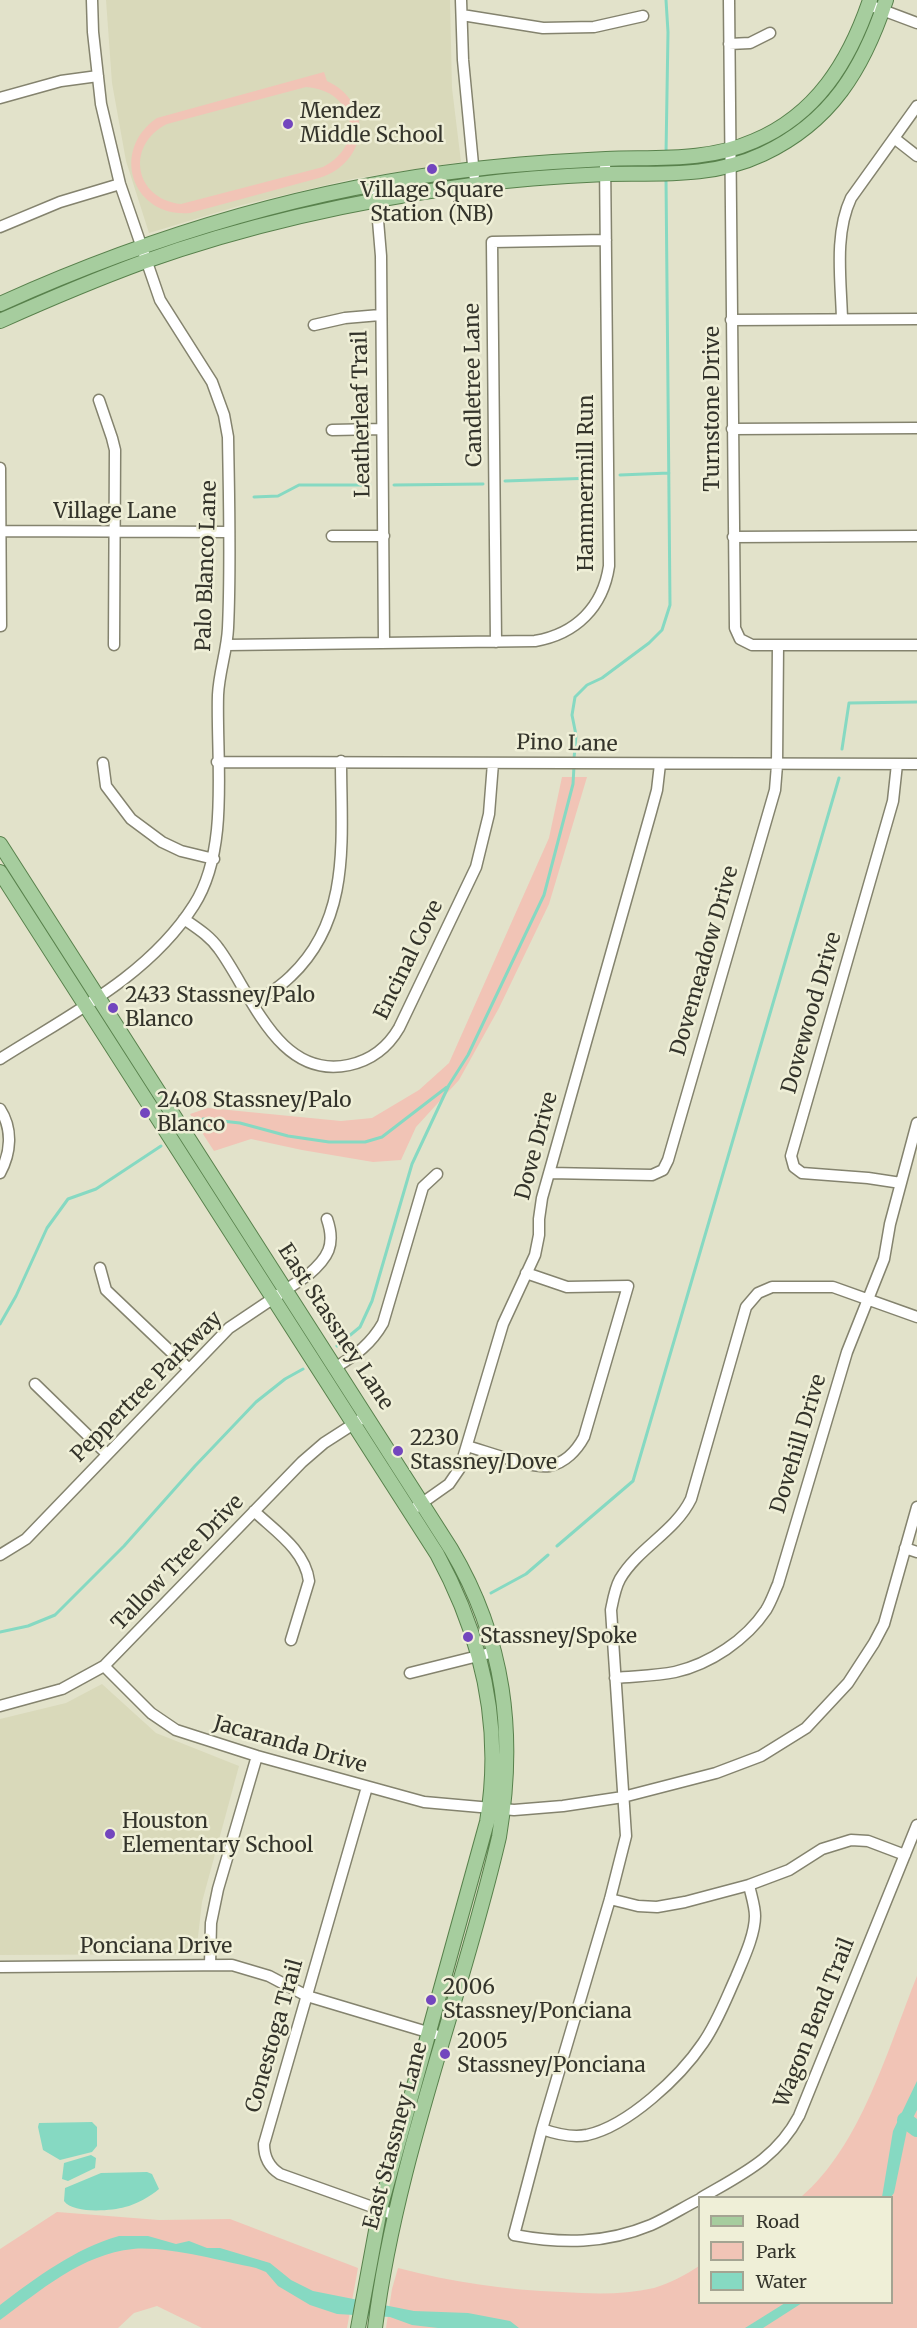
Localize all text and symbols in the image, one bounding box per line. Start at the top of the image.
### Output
place label: Mendez Middle School [300,99,444,149]
marker: Mendez Middle School [281,117,295,131]
marker: Village Square Station (NB) [425,162,439,176]
place label: Village Square Station (NB) [361,178,503,228]
street label: Candletree Lane [460,303,488,467]
street label: Turnstone Drive [700,326,726,492]
street label: Leatherleaf Trail [348,330,376,498]
street label: Hammermill Run [574,395,600,571]
street label: Palo Blanco Lane [191,480,223,652]
street label: Village Lane [53,499,177,525]
street label: Pino Lane [516,731,618,757]
street label: Dovemeadow Drive [666,863,744,1059]
street label: Encinal Cove [369,896,449,1024]
street label: Dovewood Drive [777,929,847,1097]
place label: 2433 Stassney/Palo Blanco [125,983,315,1033]
marker: 2433 Stassney/Palo Blanco [106,1001,120,1015]
place label: 2408 Stassney/Palo Blanco [157,1088,351,1138]
street label: Dove Drive [511,1089,563,1203]
marker: 2408 Stassney/Palo Blanco [138,1106,152,1120]
street label: East Stassney Lane [272,1239,398,1415]
street label: Peppertree Parkway [66,1306,228,1468]
street label: Dovehill Drive [766,1371,832,1517]
place label: 2230 Stassney/Dove [410,1426,557,1476]
marker: 2230 Stassney/Dove [391,1444,405,1458]
street label: Tallow Tree Drive [107,1490,249,1636]
place label: Stassney/Spoke [480,1624,637,1650]
marker: Stassney/Spoke [461,1630,475,1644]
street label: Jacaranda Drive [210,1711,370,1779]
place label: Houston Elementary School [122,1809,313,1859]
marker: Houston Elementary School [103,1827,117,1841]
street label: Ponciana Drive [80,1934,232,1960]
street label: Wagon Bend Trail [770,1935,860,2111]
street label: Conestoga Trail [241,1956,309,2116]
place label: 2006 Stassney/Ponciana [443,1975,632,2025]
marker: 2006 Stassney/Ponciana [424,1993,438,2007]
place label: 2005 Stassney/Ponciana [457,2029,646,2079]
street label: East Stassney Lane [359,2039,433,2233]
marker: 2005 Stassney/Ponciana [438,2047,452,2061]
legend [698,2196,893,2304]
text: Road [756,2210,800,2233]
text: Park [756,2240,796,2263]
text: Water [756,2270,807,2293]

